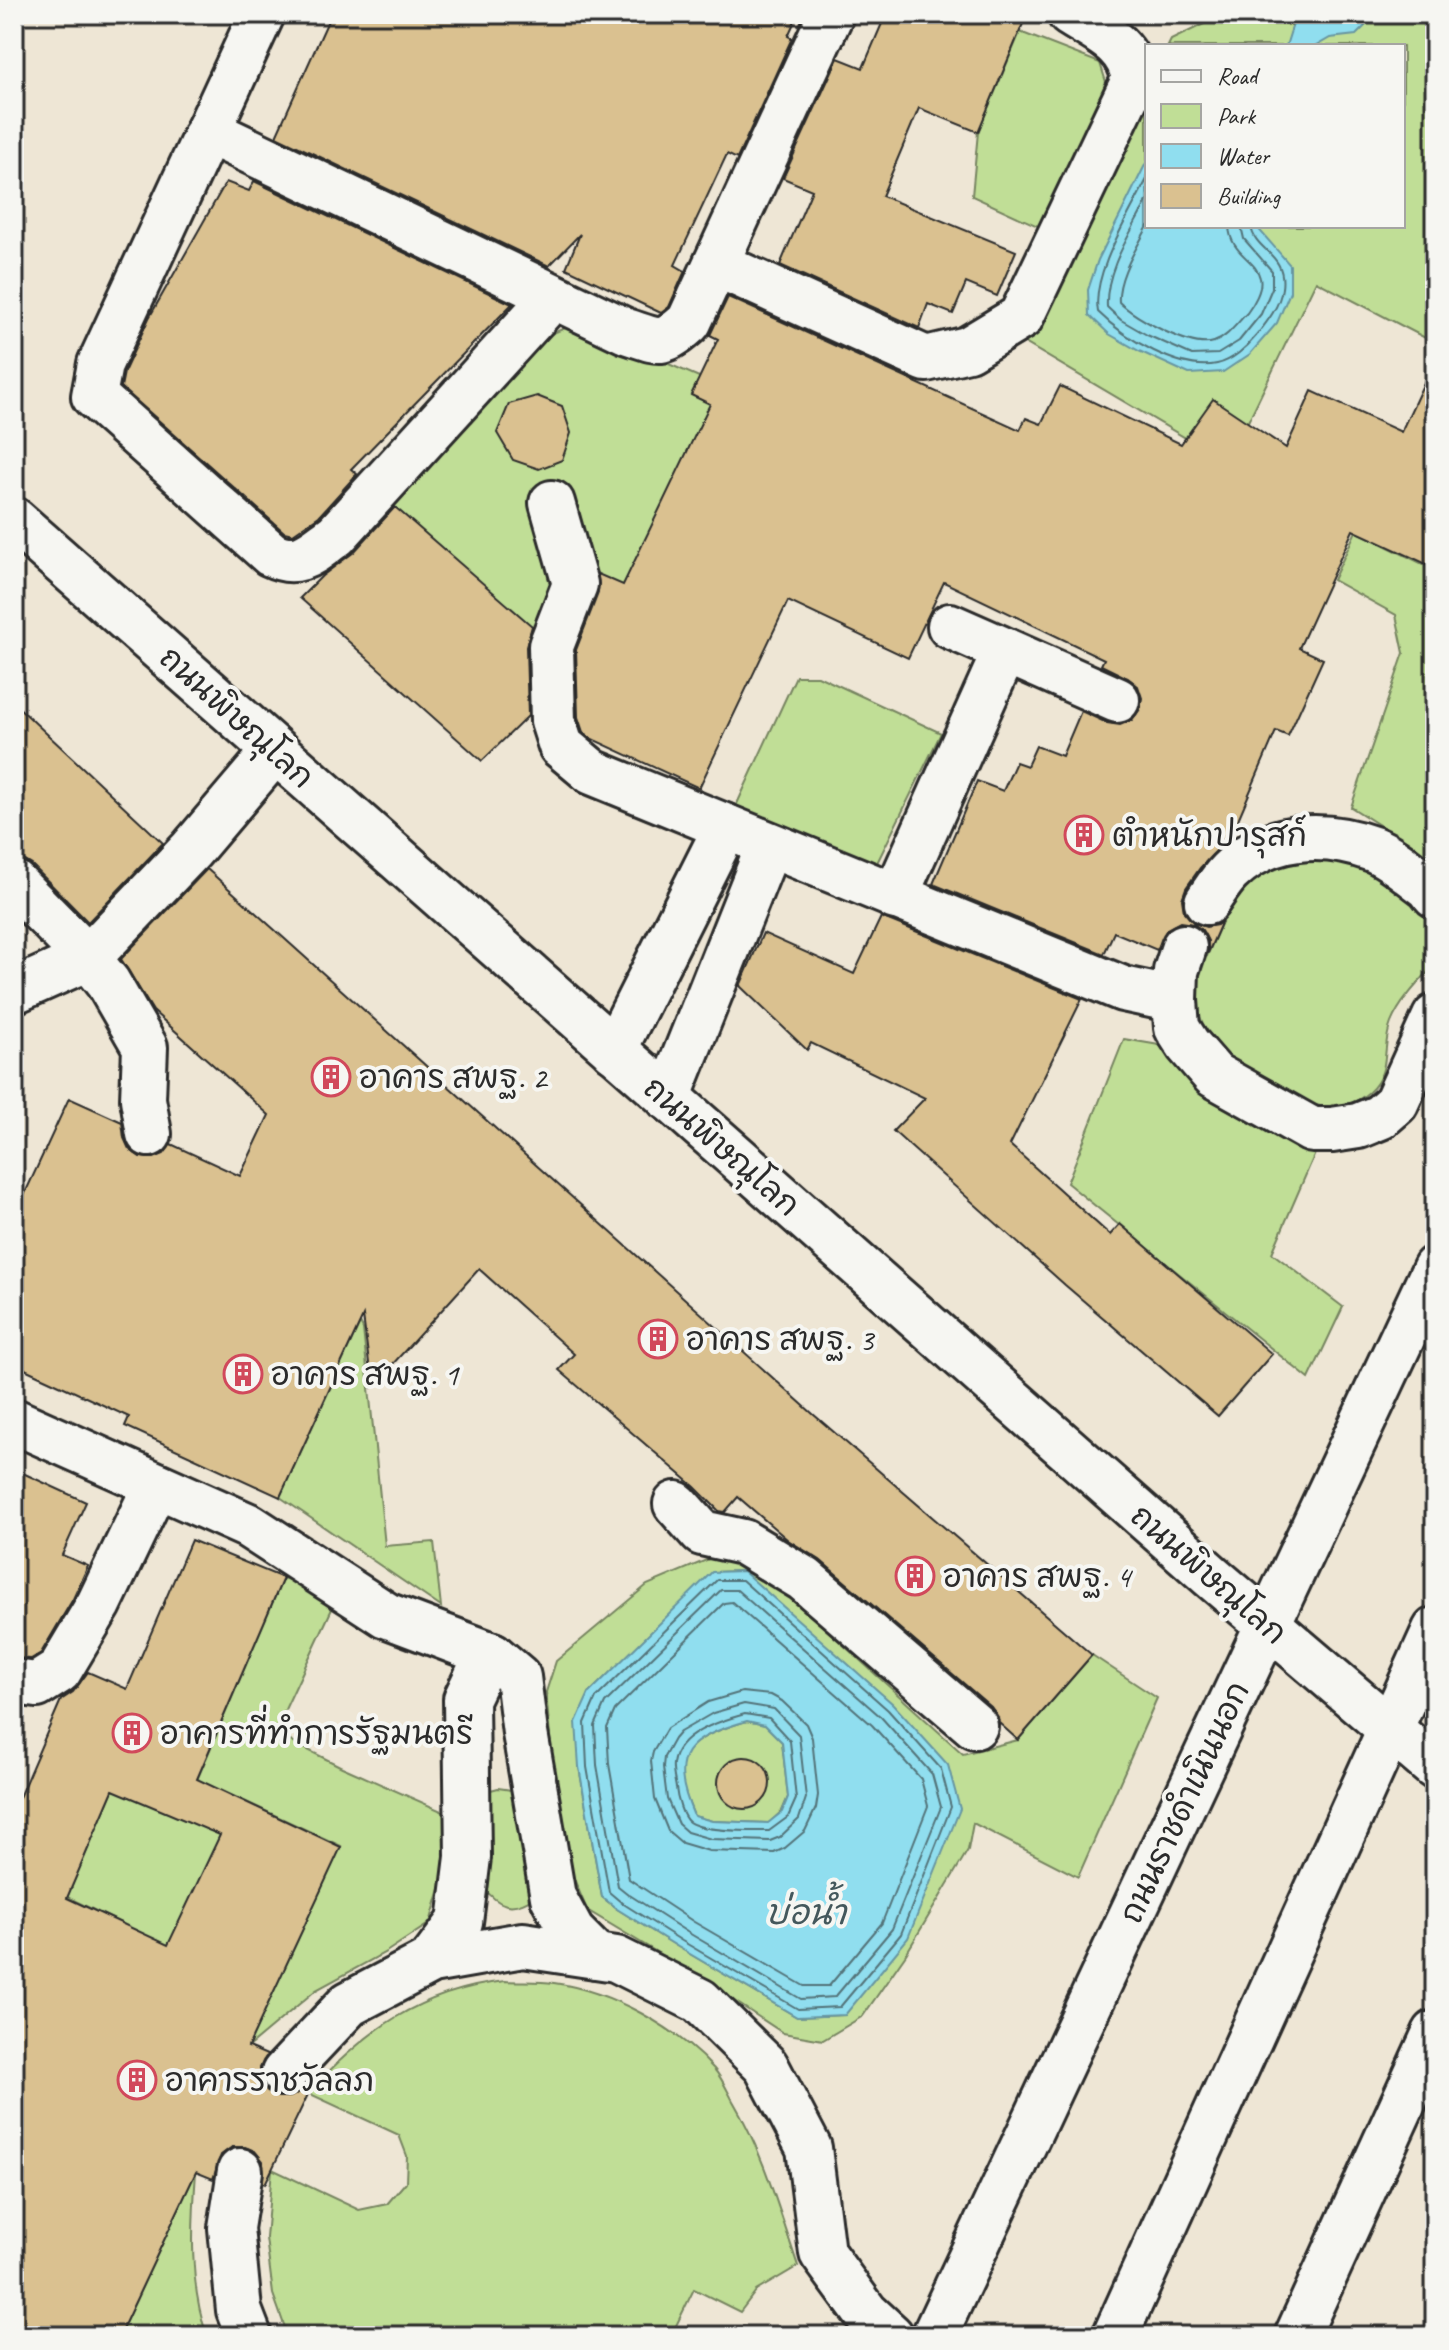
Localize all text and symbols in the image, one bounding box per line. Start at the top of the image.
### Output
legend [1145,44,1405,228]
text: Road [1217,61,1261,91]
text: Park [1217,101,1257,131]
text: Water [1217,141,1272,171]
text: Building [1217,181,1282,211]
street label: ถนนพิษณุโลก [149,637,323,800]
building icon: ตำหนักปารุสก์ [1063,814,1105,856]
place label: ตำหนักปารุสก์ [1112,814,1307,859]
building icon: อาคาร สพฐ. 2 [310,1056,352,1098]
place label: อาคาร สพฐ. 2 [359,1057,549,1099]
street label: ถนนพิษณุโลก [633,1067,809,1228]
building icon: อาคาร สพฐ. 3 [637,1318,679,1360]
place label: อาคาร สพฐ. 3 [686,1319,876,1361]
building icon: อาคาร สพฐ. 1 [222,1353,264,1395]
place label: อาคาร สพฐ. 1 [271,1354,460,1396]
street label: ถนนพิษณุโลก [1120,1495,1296,1656]
building icon: อาคาร สพฐ. 4 [894,1555,936,1597]
place label: อาคาร สพฐ. 4 [943,1556,1134,1598]
street label: ถนนราชดำเนินนอก [1110,1675,1258,1930]
place label: อาคารที่ทำการรัฐมนตรี [160,1704,473,1755]
building icon: อาคารที่ทำการรัฐมนตรี [111,1712,153,1754]
water label: บ่อน้ำ [766,1881,848,1934]
building icon: อาคารราชวัลลภ [116,2059,158,2101]
place label: อาคารราชวัลลภ [165,2060,374,2101]

